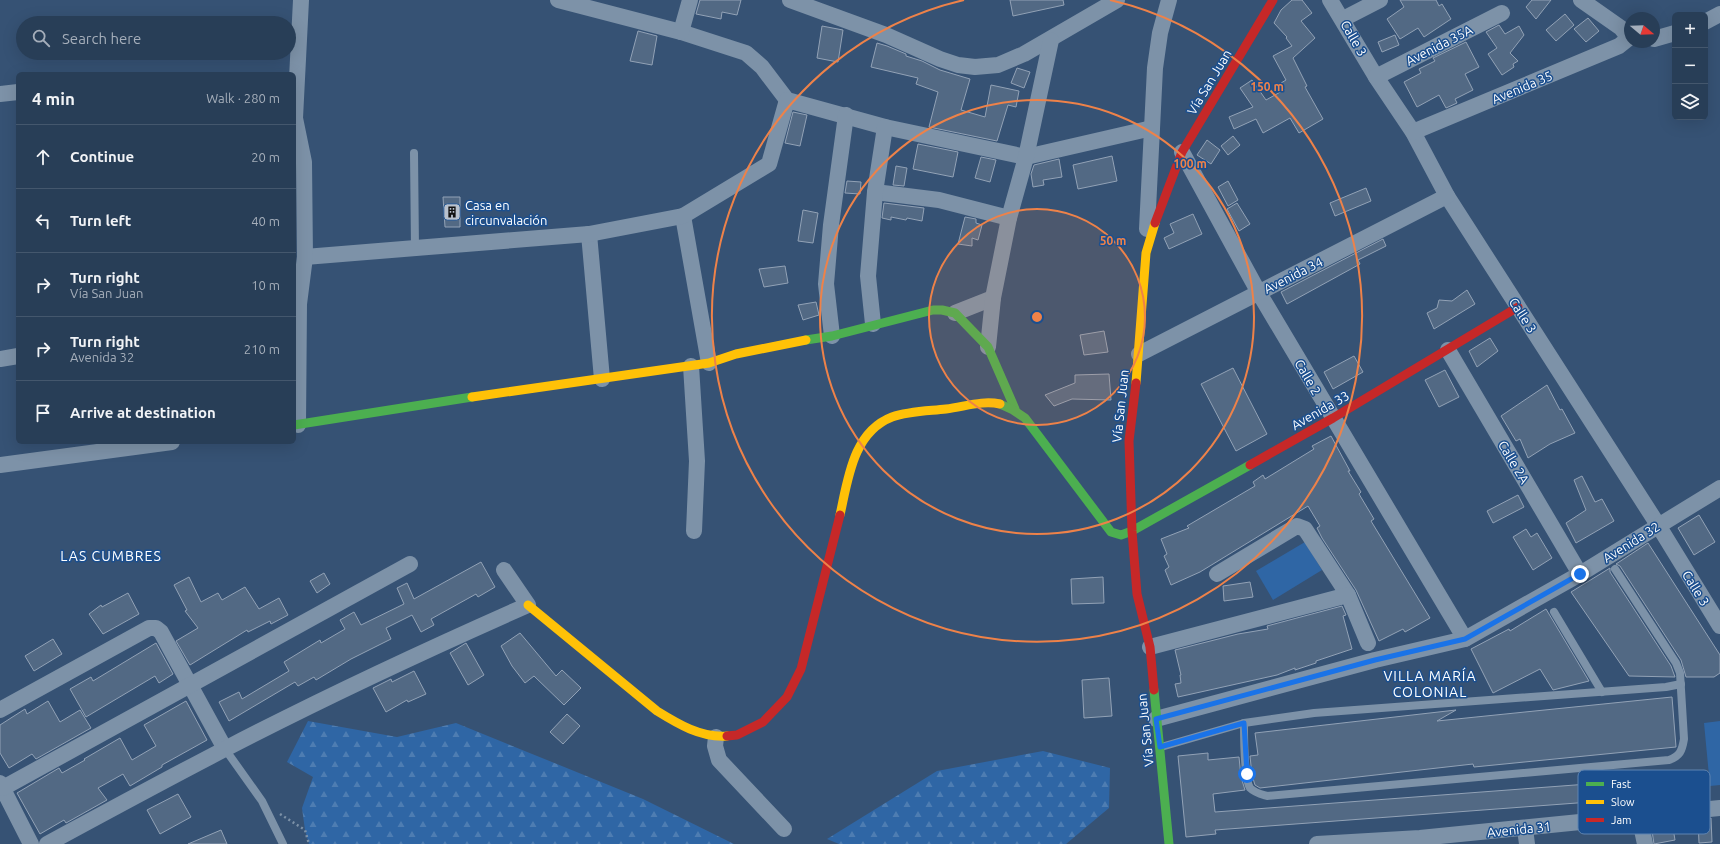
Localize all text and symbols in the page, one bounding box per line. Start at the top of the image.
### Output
north arrow [1624,12,1660,48]
map controls [1672,12,1708,120]
button: + [1672,12,1708,48]
search box [16,16,296,60]
street label: Calle 3 [1338,18,1370,58]
street label: Avenida 35A [1403,22,1475,68]
icon: search [30,27,52,49]
text: Search here [62,30,141,47]
street label: Vía San Juan [1184,47,1234,117]
button: − [1672,48,1708,84]
street label: Avenida 35 [1490,68,1554,106]
text: 150 m [1250,80,1284,93]
button: layers [1672,84,1708,120]
text: 4 min [32,89,75,108]
text: Walk · 280 m [206,91,280,105]
icon: ahead [32,146,54,168]
text: Continue [70,148,134,165]
text: 20 m [251,150,280,164]
text: 100 m [1173,157,1207,170]
place label: Casa en circunvalación [465,198,547,227]
building icon: Casa en circunvalación [442,202,462,222]
icon: left [32,210,54,232]
text: Turn left [70,212,131,229]
text: 40 m [251,214,280,228]
text: 50 m [1100,234,1126,247]
street label: Avenida 34 [1261,254,1325,296]
text: Turn right [70,269,140,286]
icon: right [32,274,54,296]
text: 10 m [251,278,280,292]
text: Vía San Juan [70,286,143,300]
street label: Calle 3 [1507,295,1539,335]
centre of rings [1030,310,1044,324]
text: Turn right [70,333,140,350]
icon: right [32,338,54,360]
text: 210 m [244,342,280,356]
text: Avenida 32 [70,350,134,364]
street label: Calle 2 [1292,357,1324,397]
street label: Vía San Juan [1109,369,1131,443]
street label: Avenida 33 [1289,388,1351,432]
icon: arrive [32,402,54,424]
text: Arrive at destination [70,404,216,421]
street label: Calle 2A [1496,438,1532,486]
street label: Avenida 32 [1600,519,1662,565]
district label: LAS CUMBRES [60,548,162,564]
route end [1571,565,1589,583]
street label: Calle 3 [1680,568,1712,608]
district label: VILLA MARÍA COLONIAL [1383,667,1477,700]
street label: Vía San Juan [1134,693,1156,767]
route start [1238,765,1256,783]
legend [1578,770,1710,834]
text: Fast [1611,778,1632,790]
text: Slow [1611,796,1635,808]
text: Jam [1611,814,1632,826]
street label: Avenida 31 [1486,819,1552,839]

